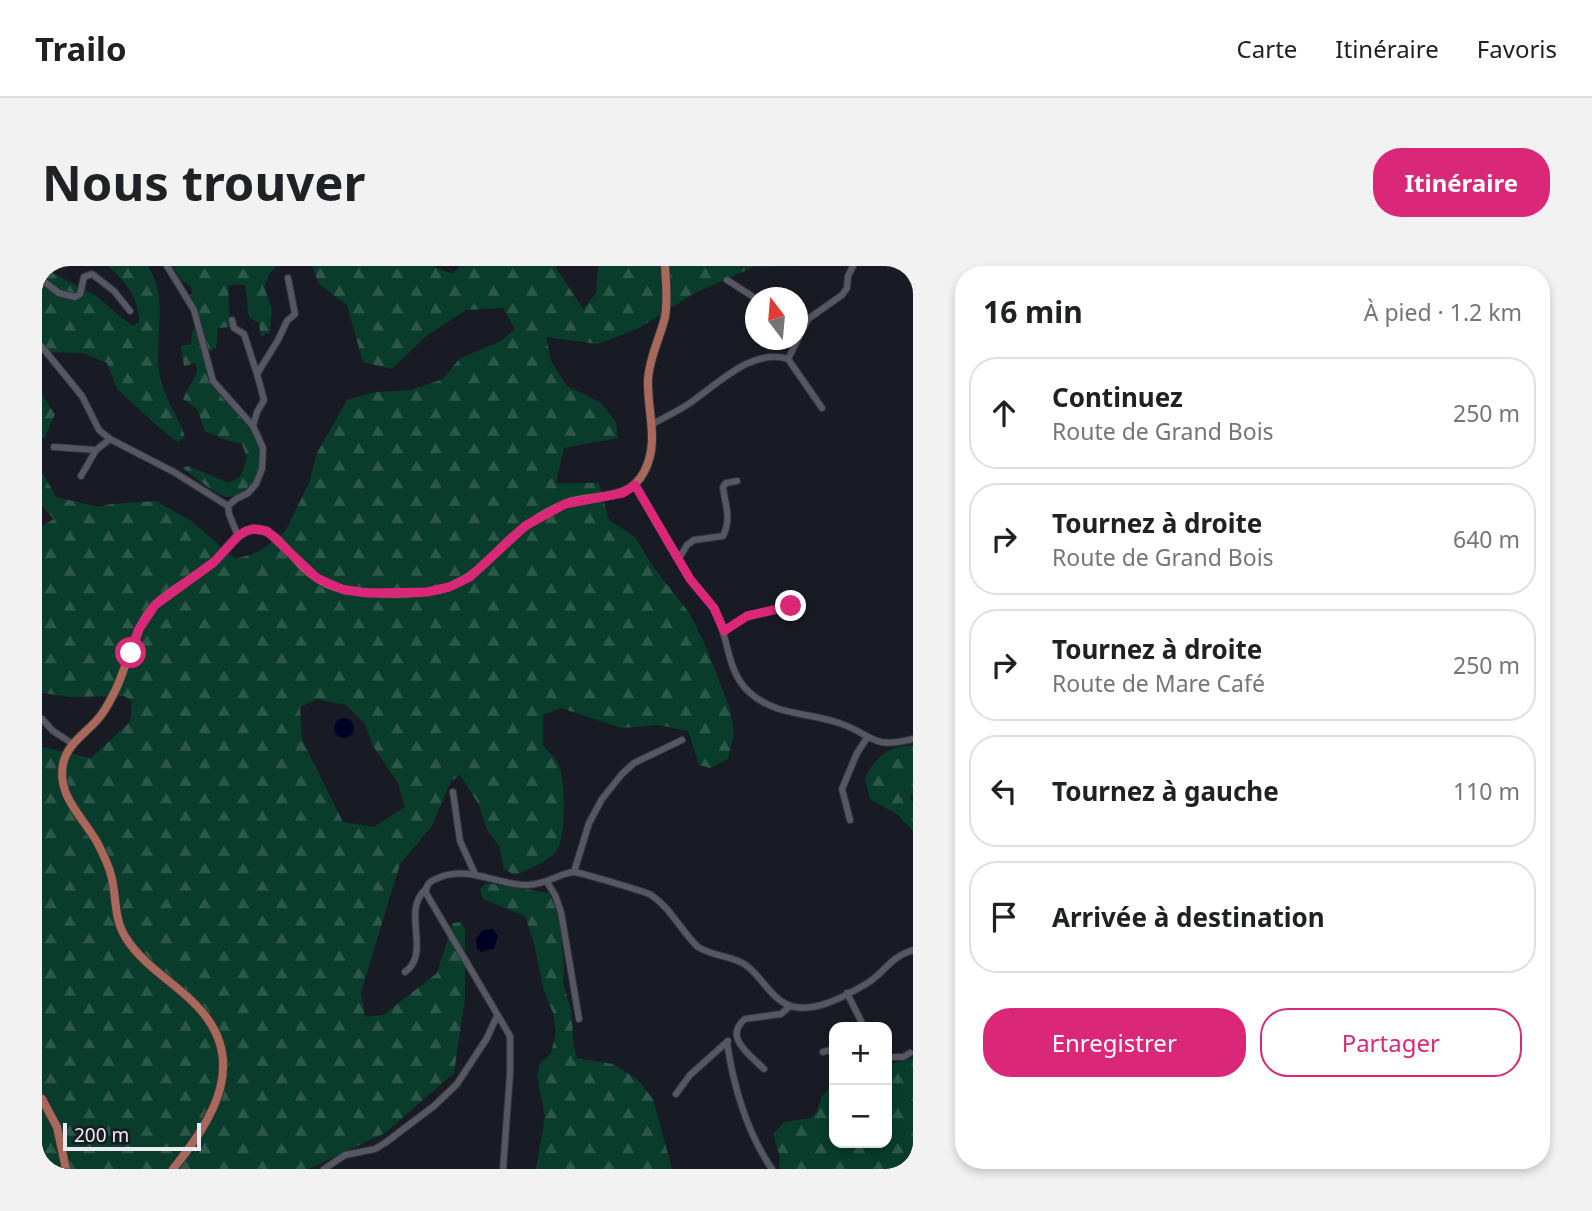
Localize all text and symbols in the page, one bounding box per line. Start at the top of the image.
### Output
text: Trailo [35,26,127,71]
text: Carte [1237,32,1297,65]
text: Itinéraire [1335,32,1439,65]
text: Favoris [1477,32,1557,65]
button: Itinéraire [1373,148,1550,217]
text: Nous trouver [42,149,365,215]
north arrow [745,287,808,350]
text: 16 min [983,291,1083,332]
text: À pied · 1.2 km [1364,296,1522,328]
text: Continuez [1052,379,1183,415]
icon: ahead [985,394,1023,432]
text: 250 m [1453,397,1520,429]
text: Route de Grand Bois [1052,415,1274,447]
text: Tournez à droite [1052,505,1262,541]
icon: right [985,520,1023,558]
text: 640 m [1453,523,1520,555]
text: Route de Grand Bois [1052,541,1274,573]
route end [775,590,806,621]
text: Tournez à droite [1052,631,1262,667]
route start [115,637,146,668]
icon: right [985,646,1023,684]
text: 250 m [1453,649,1520,681]
text: Route de Mare Café [1052,667,1265,699]
icon: left [985,772,1023,810]
text: Tournez à gauche [1052,773,1279,809]
text: 110 m [1453,775,1520,807]
icon: arrive [985,898,1023,936]
text: Arrivée à destination [1052,899,1325,935]
button: Enregistrer [983,1008,1246,1077]
button: Partager [1260,1008,1522,1077]
map controls [829,1022,892,1148]
button: + [829,1022,892,1085]
button: − [829,1085,892,1148]
scale bar [63,1120,201,1152]
text: 200 m [74,1122,129,1148]

